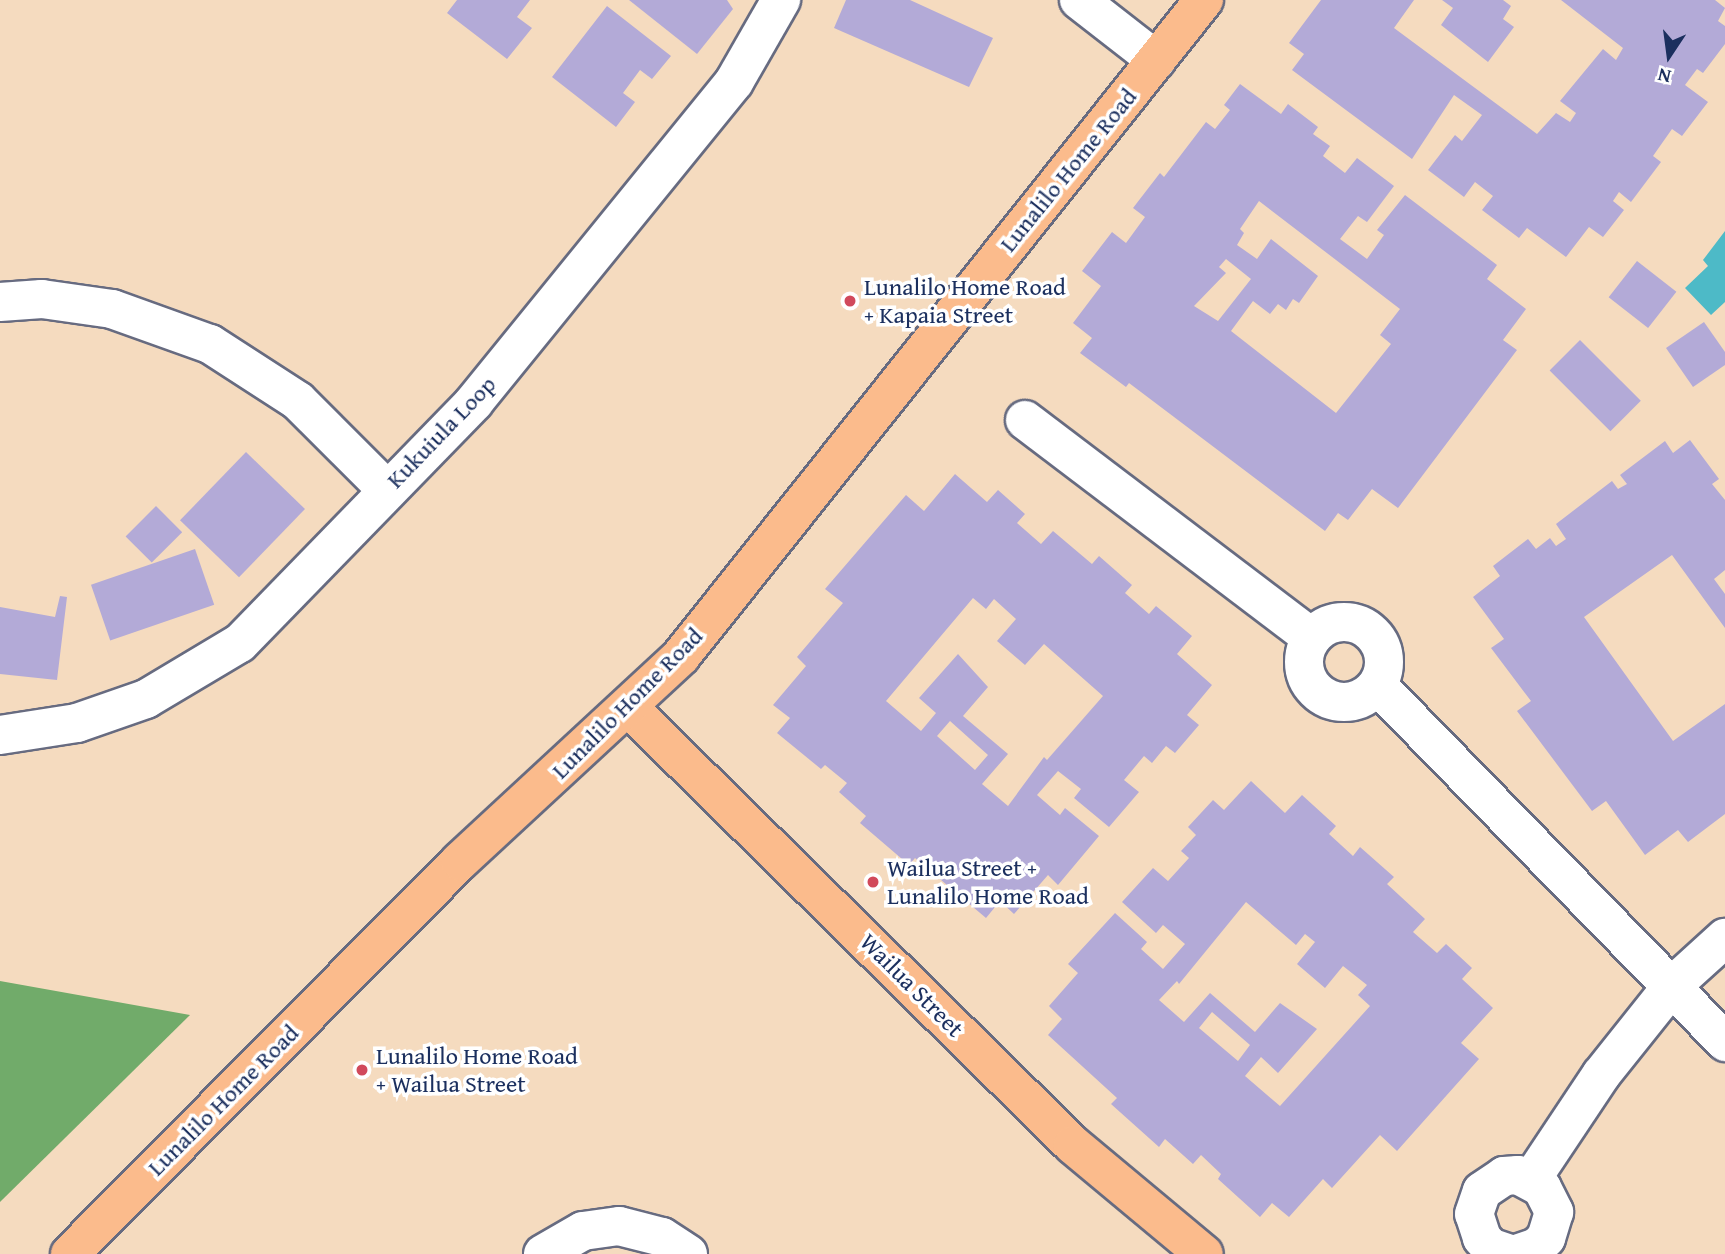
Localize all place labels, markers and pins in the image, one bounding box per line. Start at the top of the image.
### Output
place label: Lunalilo Home Road + Kapaia Street [864,273,1066,329]
marker: Lunalilo Home Road + Kapaia Street [842,293,858,309]
place label: Wailua Street + Lunalilo Home Road [887,854,1089,910]
marker: Wailua Street + Lunalilo Home Road [865,874,881,890]
place label: Lunalilo Home Road + Wailua Street [376,1042,578,1098]
marker: Lunalilo Home Road + Wailua Street [354,1062,370,1078]

